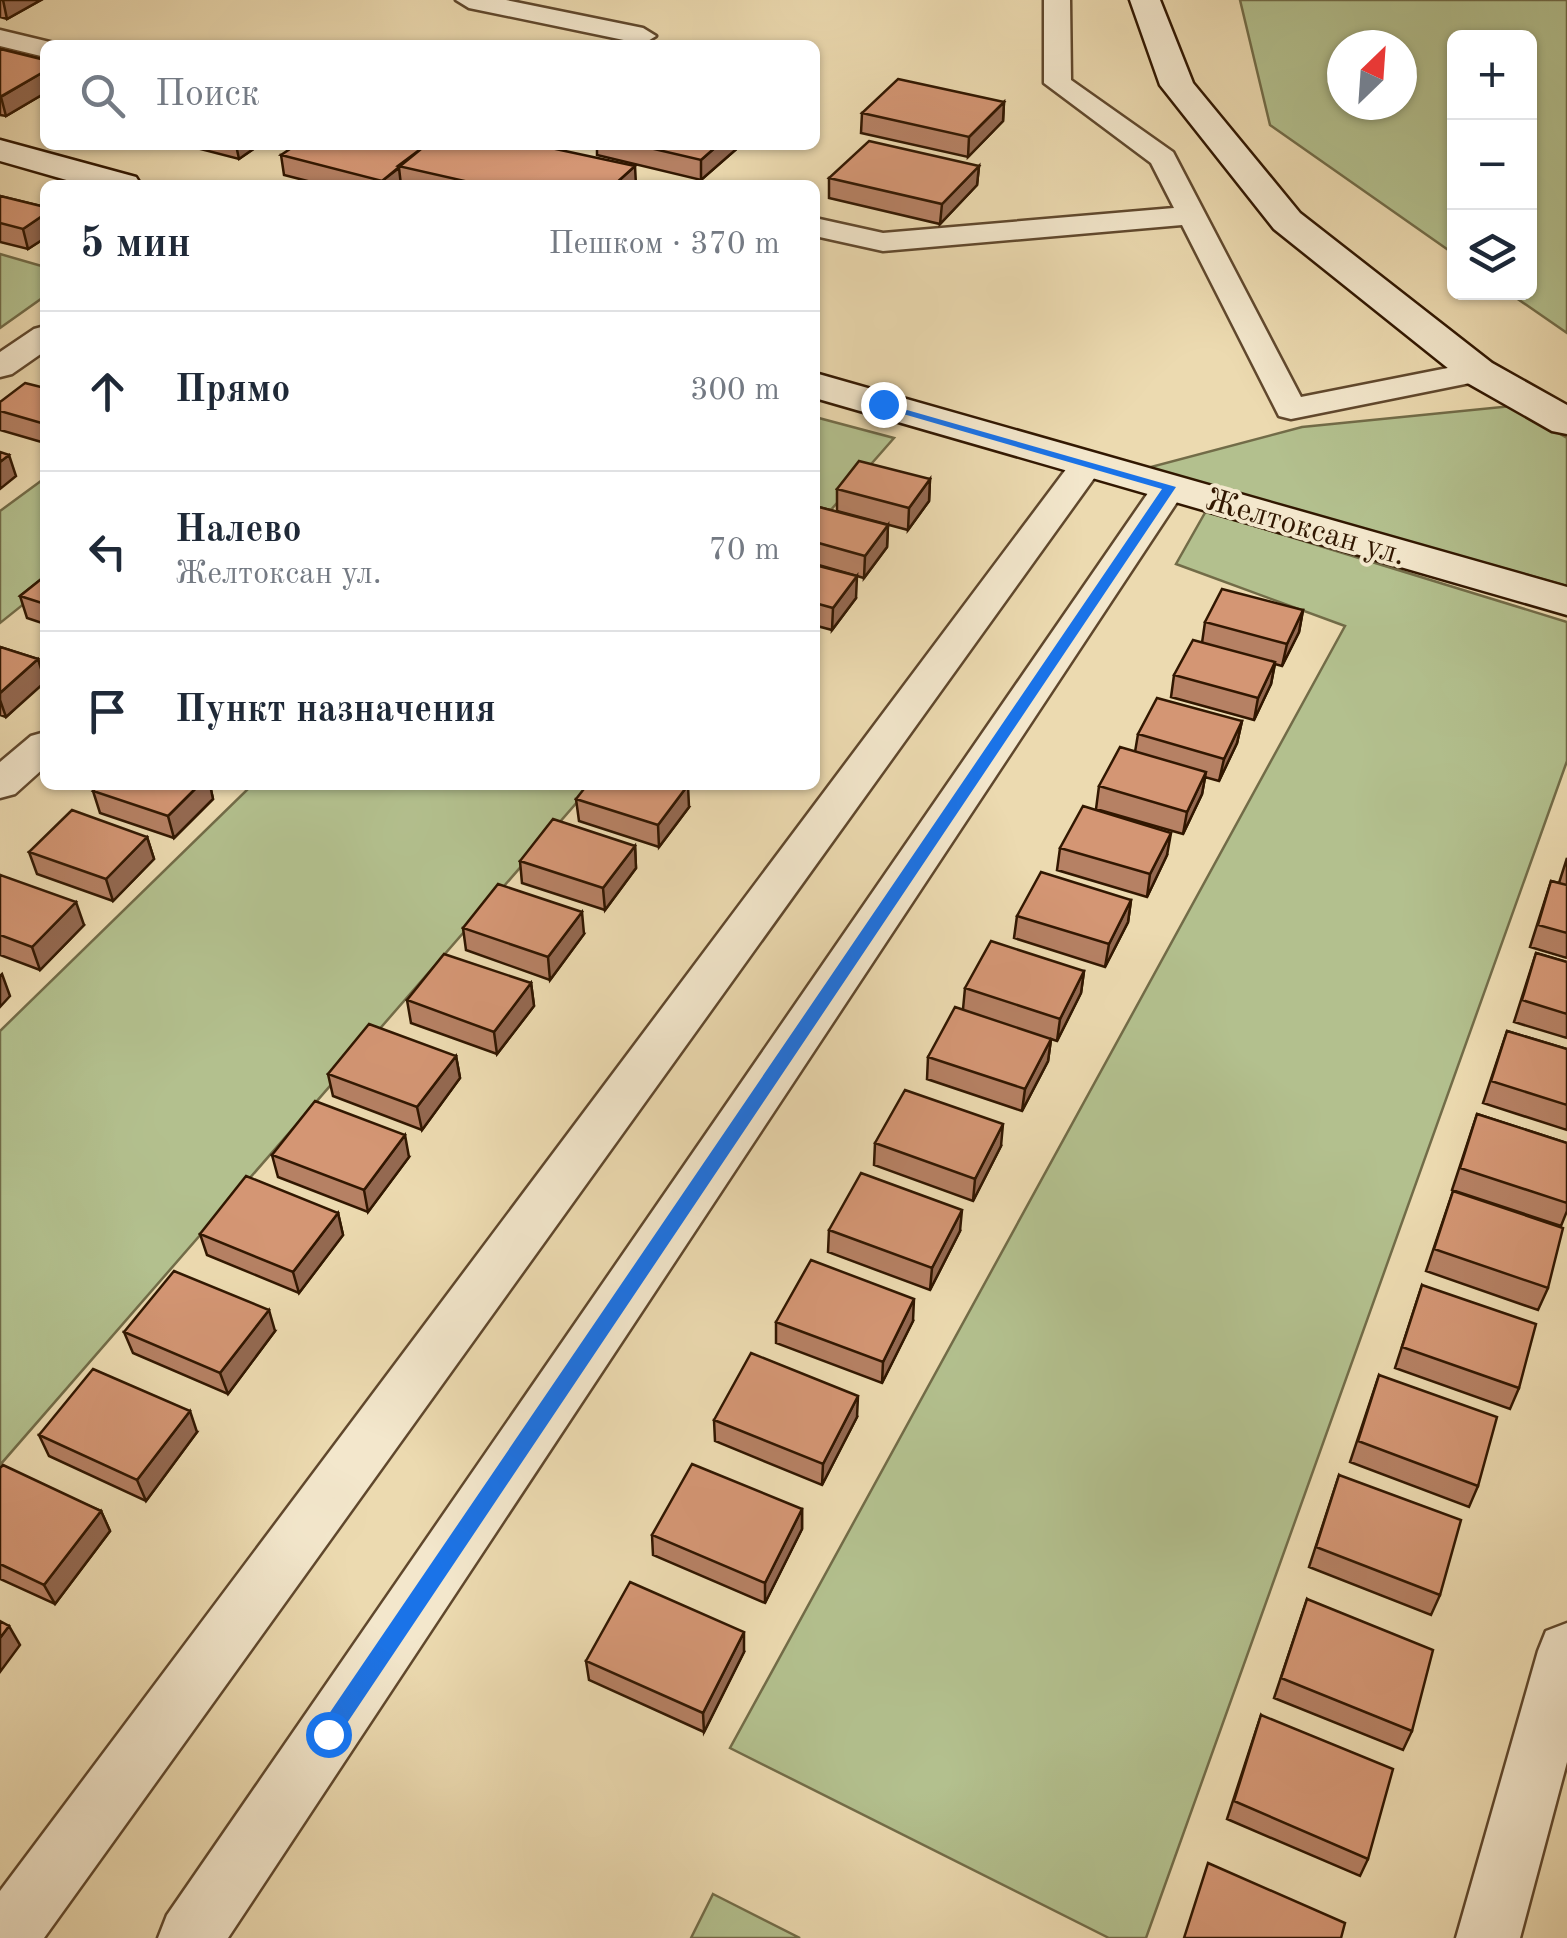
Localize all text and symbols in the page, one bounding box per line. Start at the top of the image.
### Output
north arrow [1327,30,1417,120]
map controls [1447,30,1537,300]
button: + [1447,30,1537,120]
search box [40,40,820,150]
icon: search [75,68,130,123]
text: Поиск [155,76,260,114]
button: − [1447,120,1537,210]
button: layers [1447,210,1537,300]
text: 5 мин [80,224,191,266]
text: Пешком · 370 m [548,229,780,261]
icon: ahead [80,364,135,419]
text: Прямо [175,372,290,410]
text: 300 m [690,375,780,407]
route end [861,382,907,428]
street label: Желтоксан ул. [1201,485,1409,573]
text: Налево [175,512,302,550]
icon: left [80,524,135,579]
text: 70 m [709,535,780,567]
text: Желтоксан ул. [175,559,382,591]
icon: arrive [80,684,135,739]
text: Пункт назначения [175,692,496,730]
route start [306,1712,352,1758]

